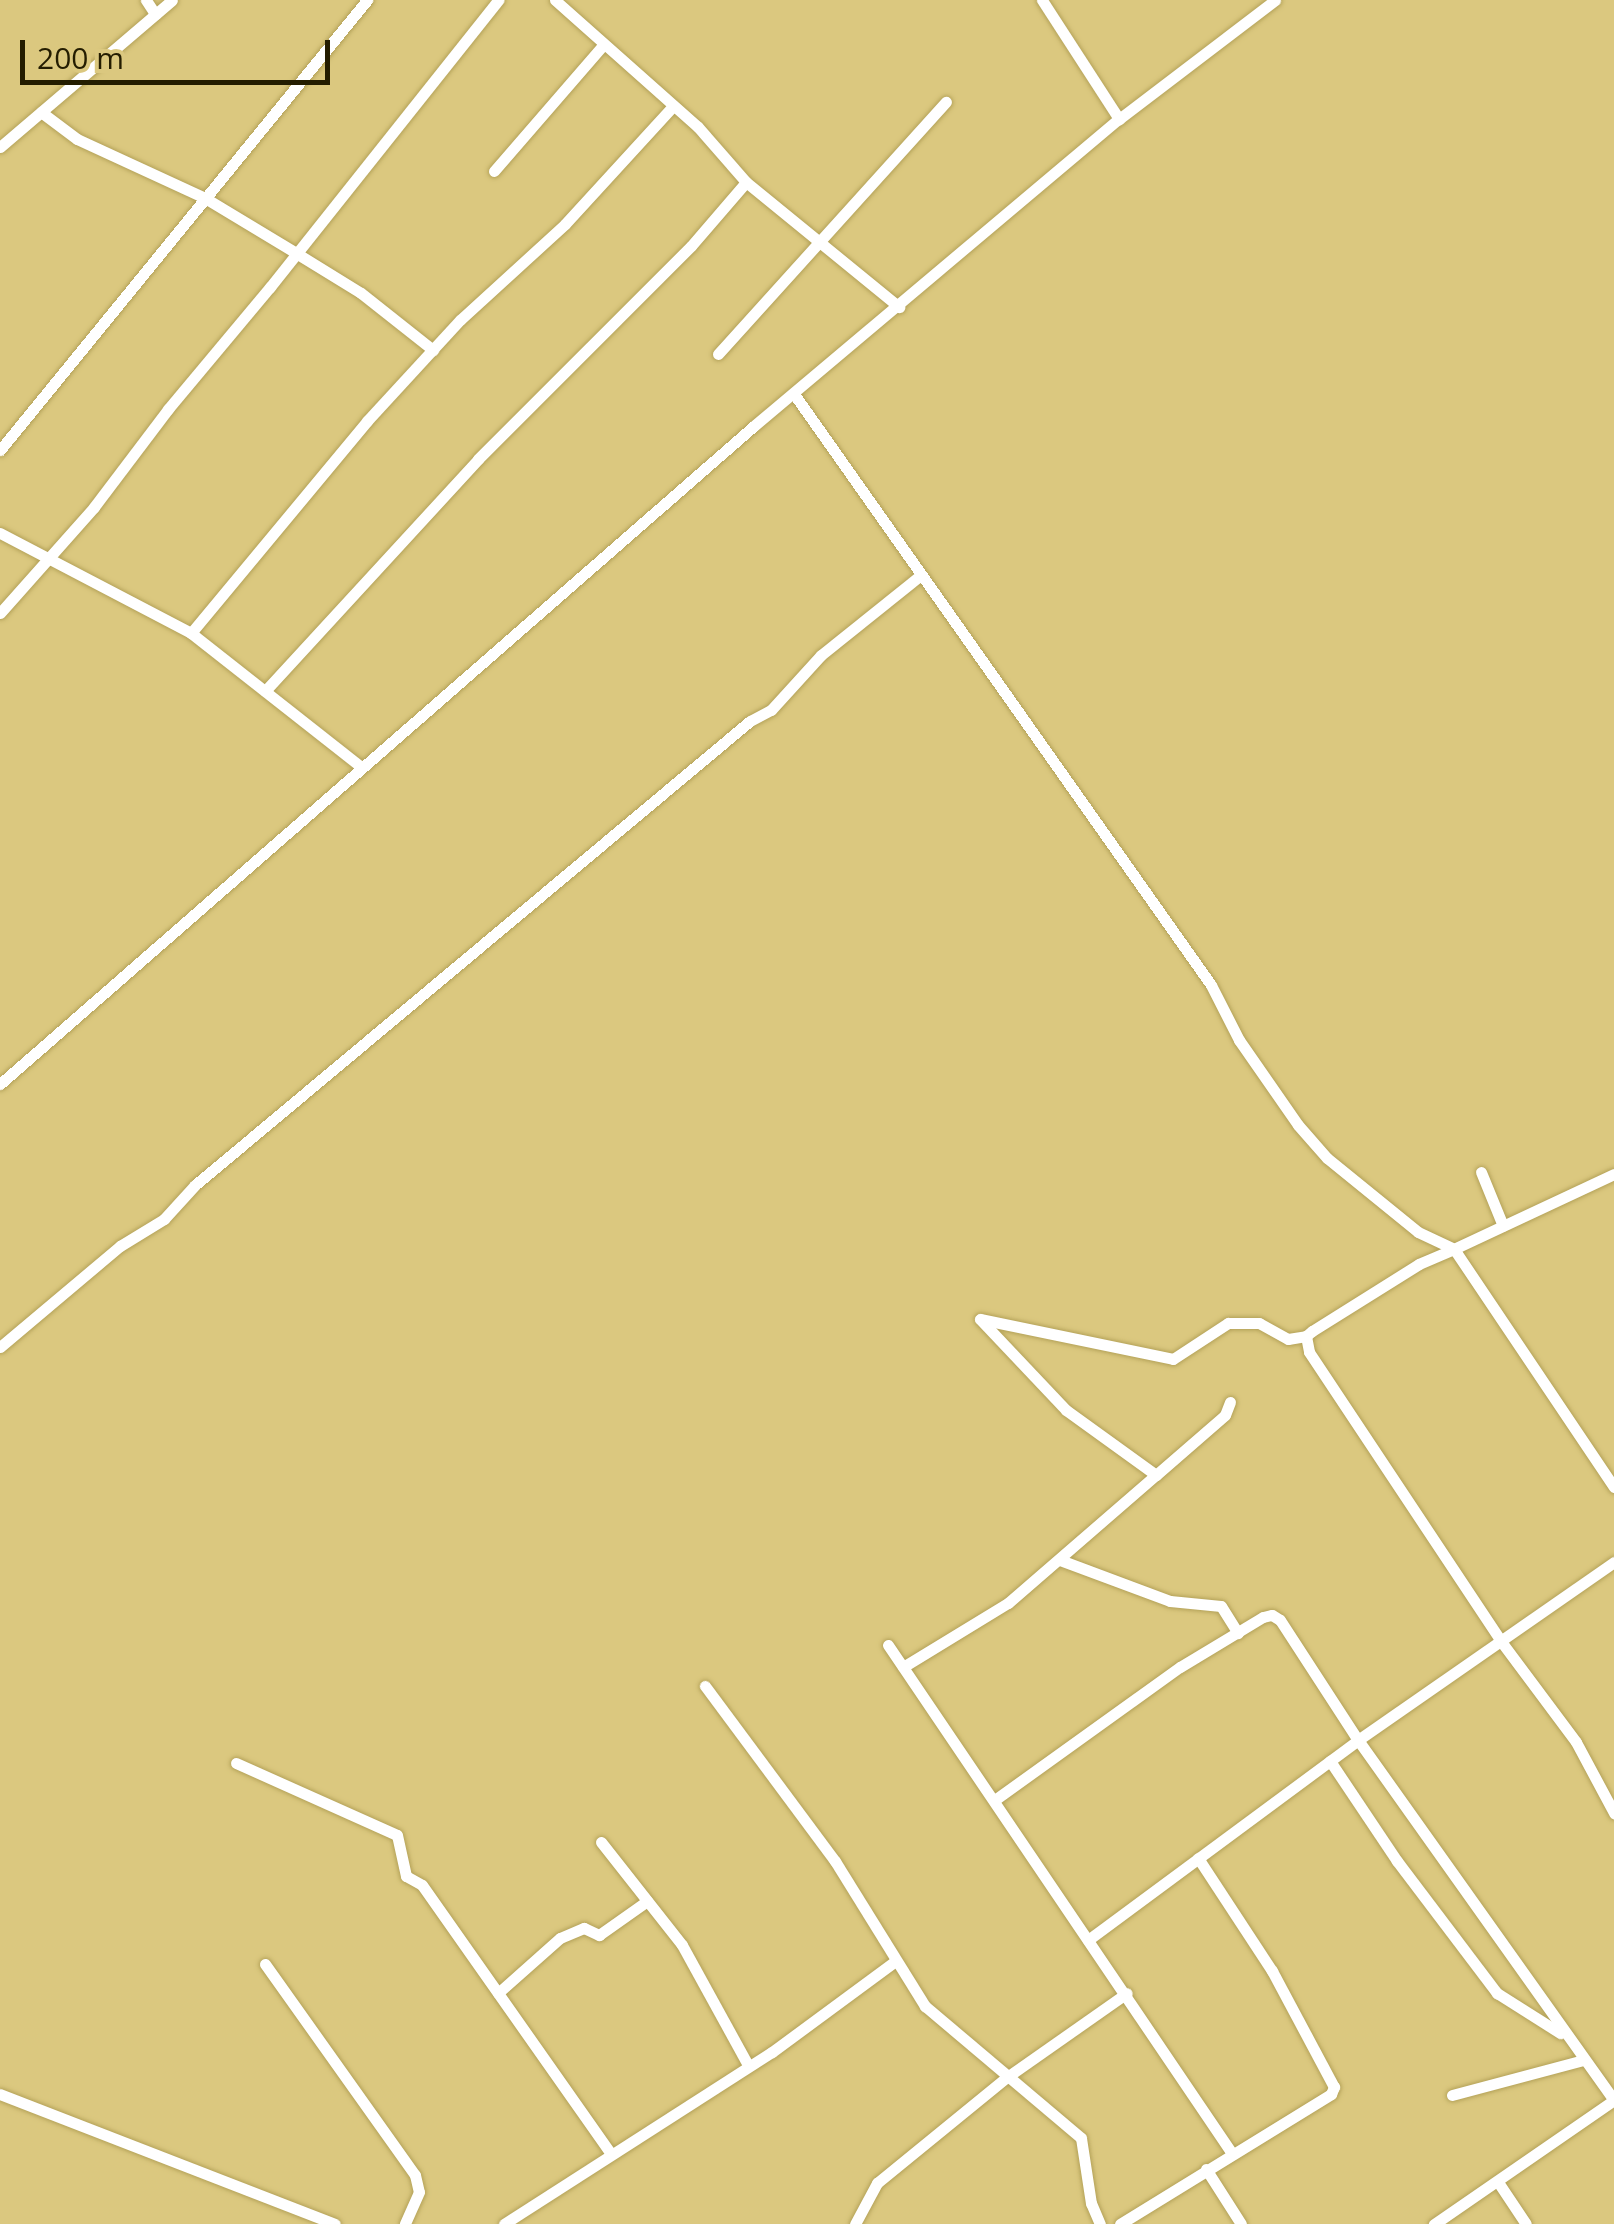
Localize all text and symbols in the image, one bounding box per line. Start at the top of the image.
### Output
scale bar [25,20,335,82]
text: 200 m [37,37,124,78]

